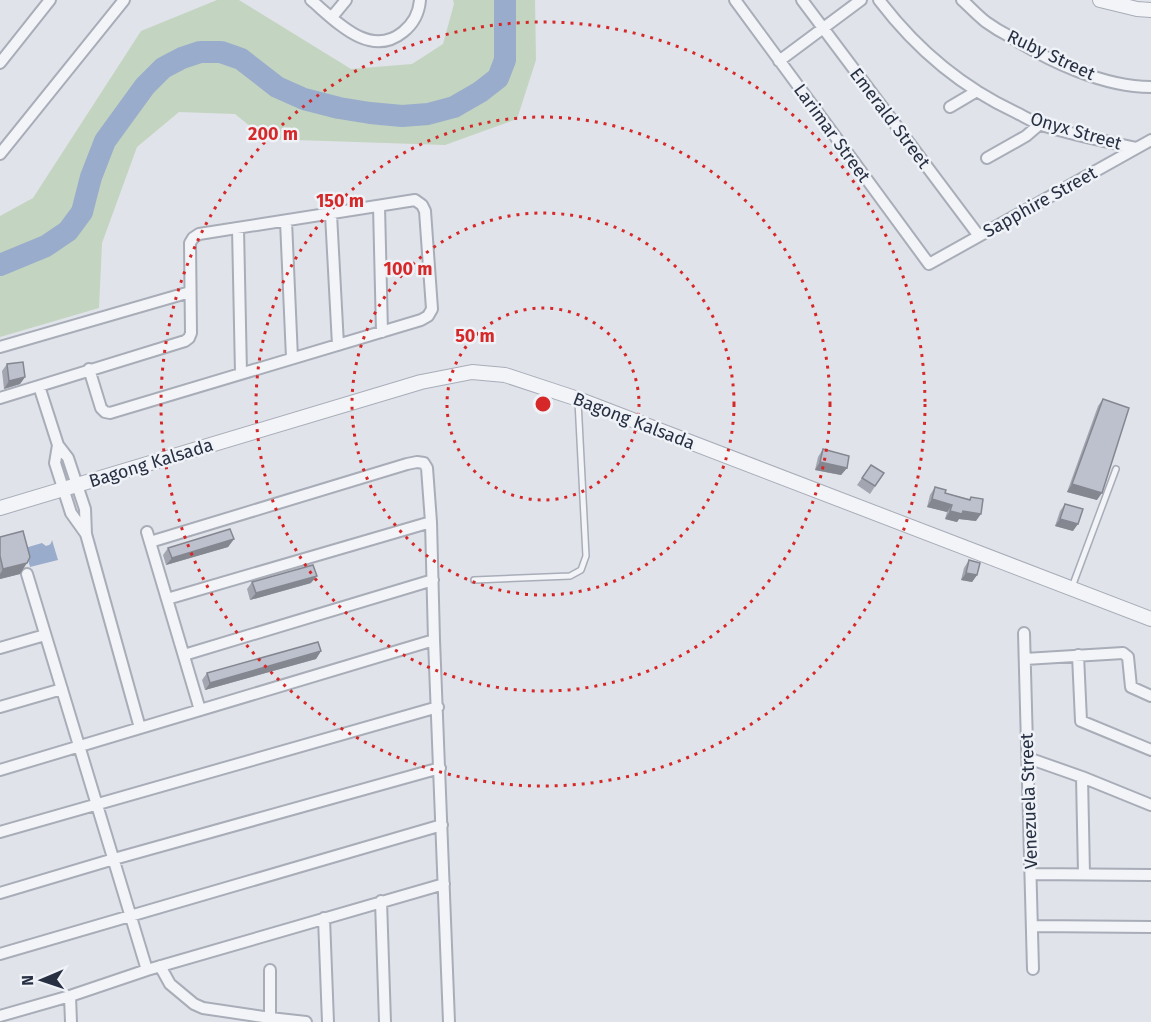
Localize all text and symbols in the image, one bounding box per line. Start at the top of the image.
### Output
street label: Ruby Street [1004,25,1099,85]
street label: Emerald Street [845,63,935,173]
street label: Larimar Street [789,79,875,187]
street label: Onyx Street [1028,107,1125,155]
text: 200 m [248,123,298,145]
street label: Sapphire Street [979,161,1101,242]
text: 150 m [316,190,364,212]
text: 100 m [384,258,432,280]
text: 50 m [455,325,495,347]
street label: Bagong Kalsada [570,388,698,454]
centre of rings [533,394,553,414]
street label: Bagong Kalsada [86,434,216,492]
street label: Venezuela Street [1016,732,1042,869]
north arrow [12,950,72,1010]
text: N [18,975,37,986]

